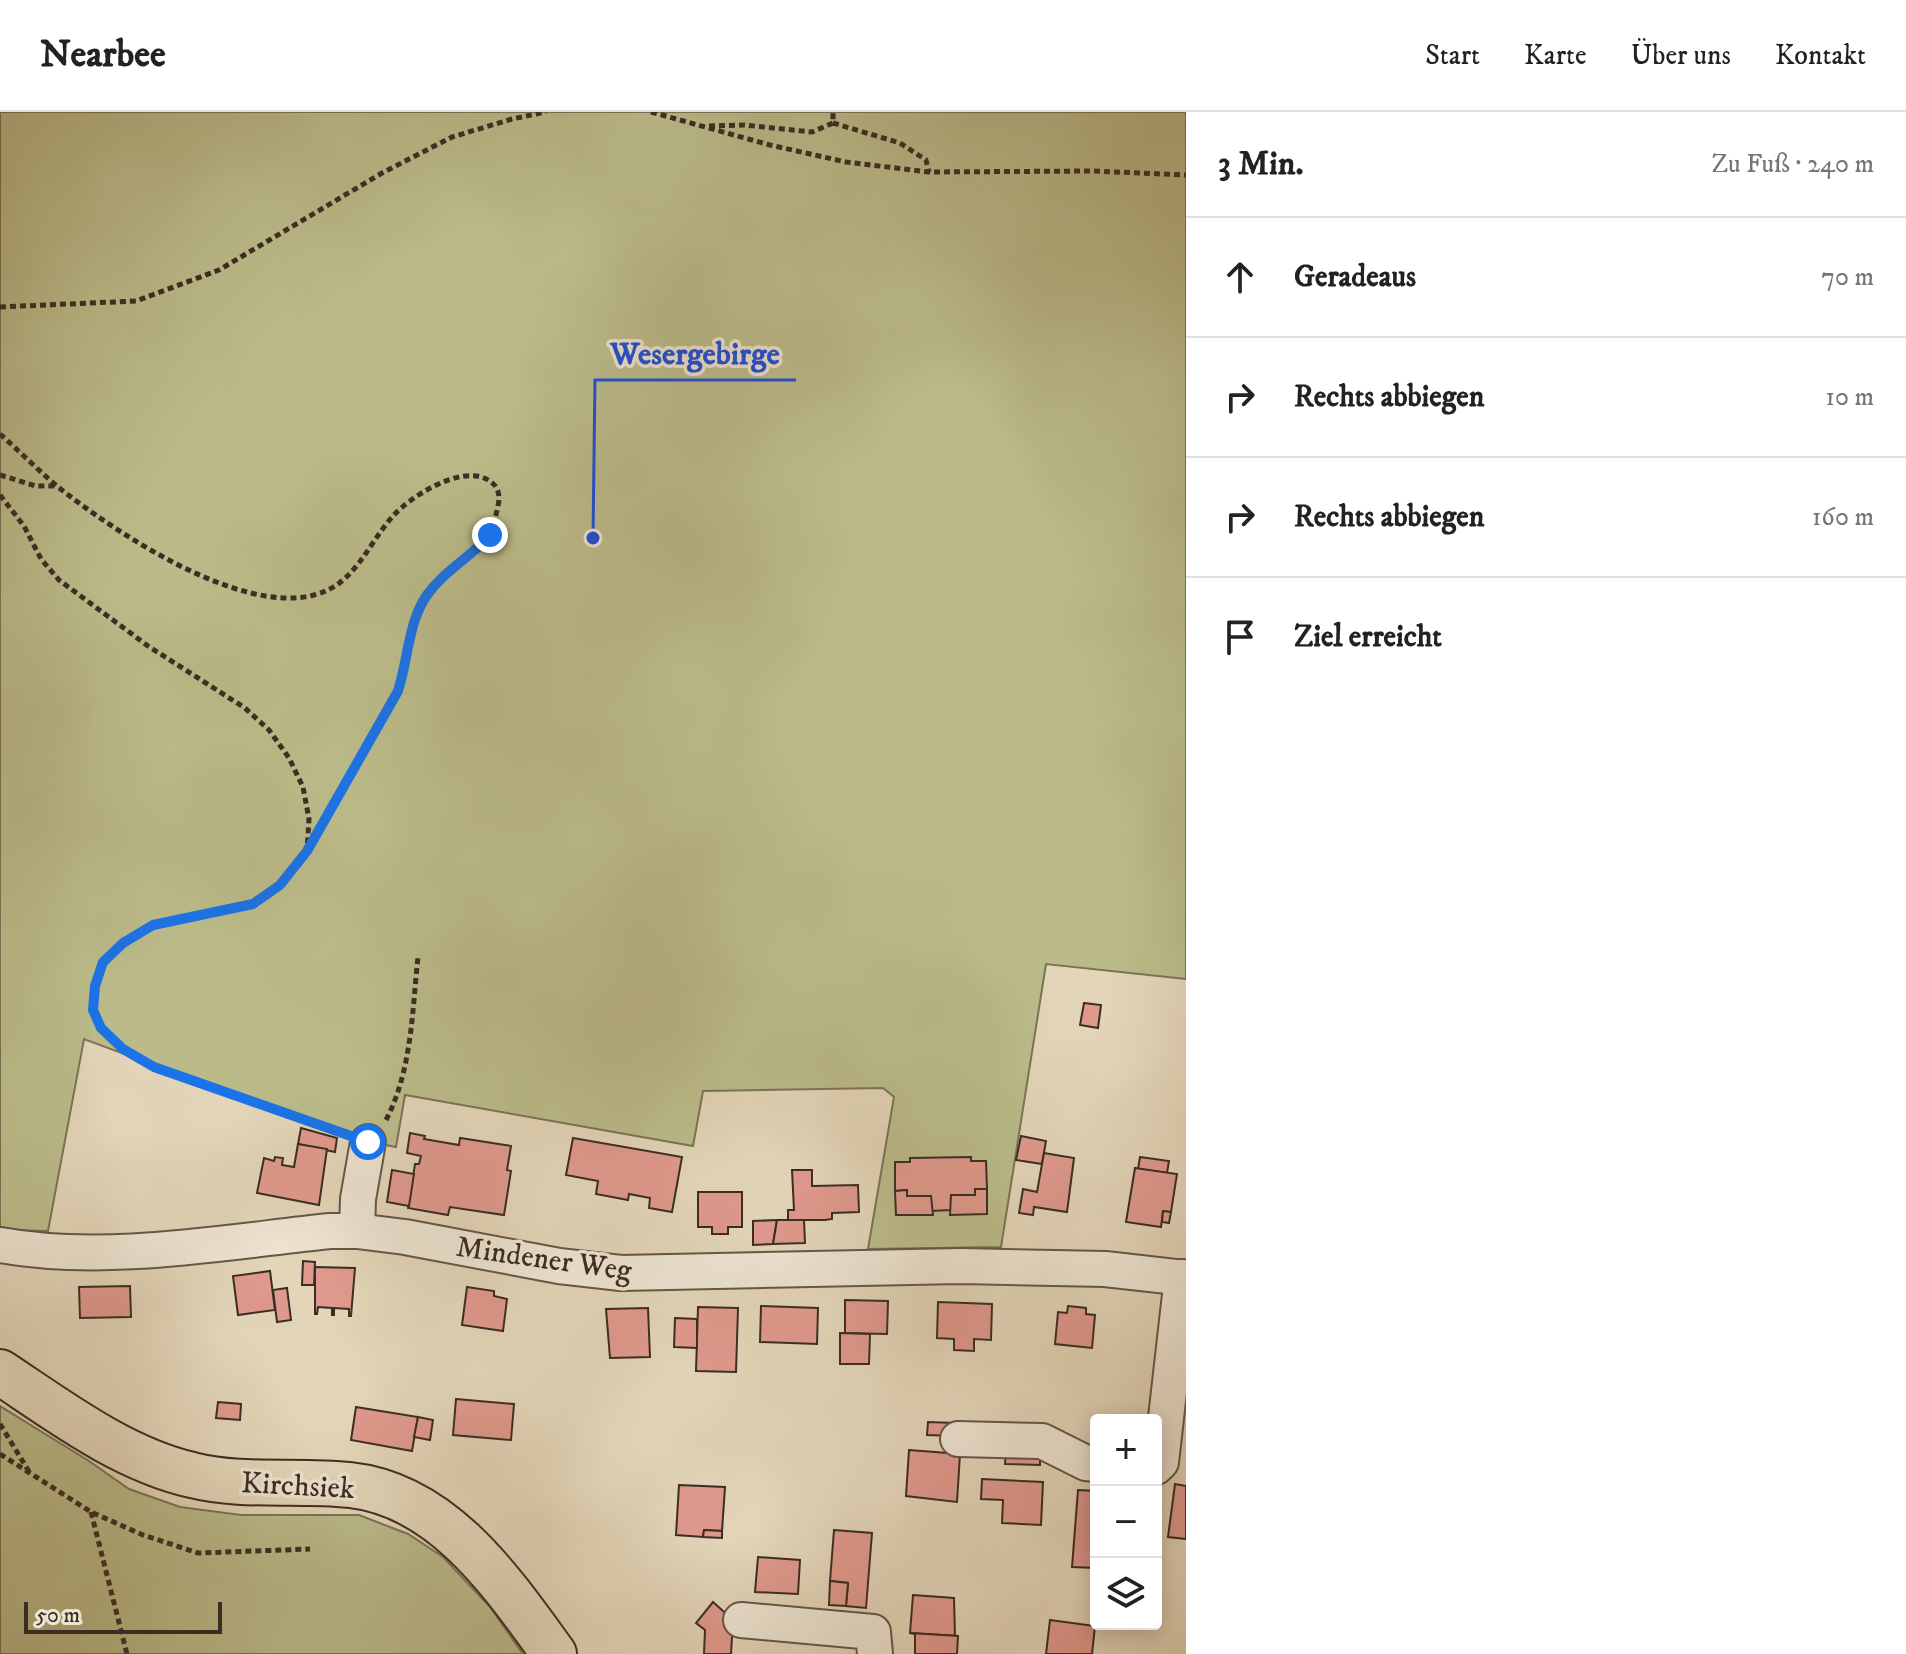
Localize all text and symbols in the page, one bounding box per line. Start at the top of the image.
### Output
text: Nearbee [40,31,166,79]
text: Start [1425,38,1480,73]
text: Karte [1524,38,1587,73]
text: Über uns [1631,38,1731,73]
text: Kontakt [1775,38,1866,73]
text: 3 Min. [1218,143,1304,185]
text: Zu Fuß · 240 m [1711,148,1874,181]
icon: ahead [1218,255,1262,299]
text: Geradeaus [1294,259,1416,296]
text: 70 m [1821,261,1874,294]
callout: Wesergebirge [595,324,796,380]
text: Wesergebirge [609,335,780,375]
icon: right [1218,375,1262,419]
text: Rechts abbiegen [1294,379,1484,416]
text: 10 m [1825,381,1874,414]
icon: right [1218,495,1262,539]
text: Rechts abbiegen [1294,499,1484,536]
text: 160 m [1812,501,1874,534]
route end [472,517,508,553]
icon: arrive [1218,615,1262,659]
text: Ziel erreicht [1294,619,1442,656]
route start [350,1124,386,1160]
street label: Mindener Weg [454,1229,634,1290]
map controls [1090,1414,1162,1630]
button: + [1090,1414,1162,1486]
street label: Kirchsiek [240,1465,356,1508]
button: − [1090,1486,1162,1558]
button: layers [1090,1558,1162,1630]
scale bar [24,1598,222,1634]
text: 50 m [36,1602,80,1629]

